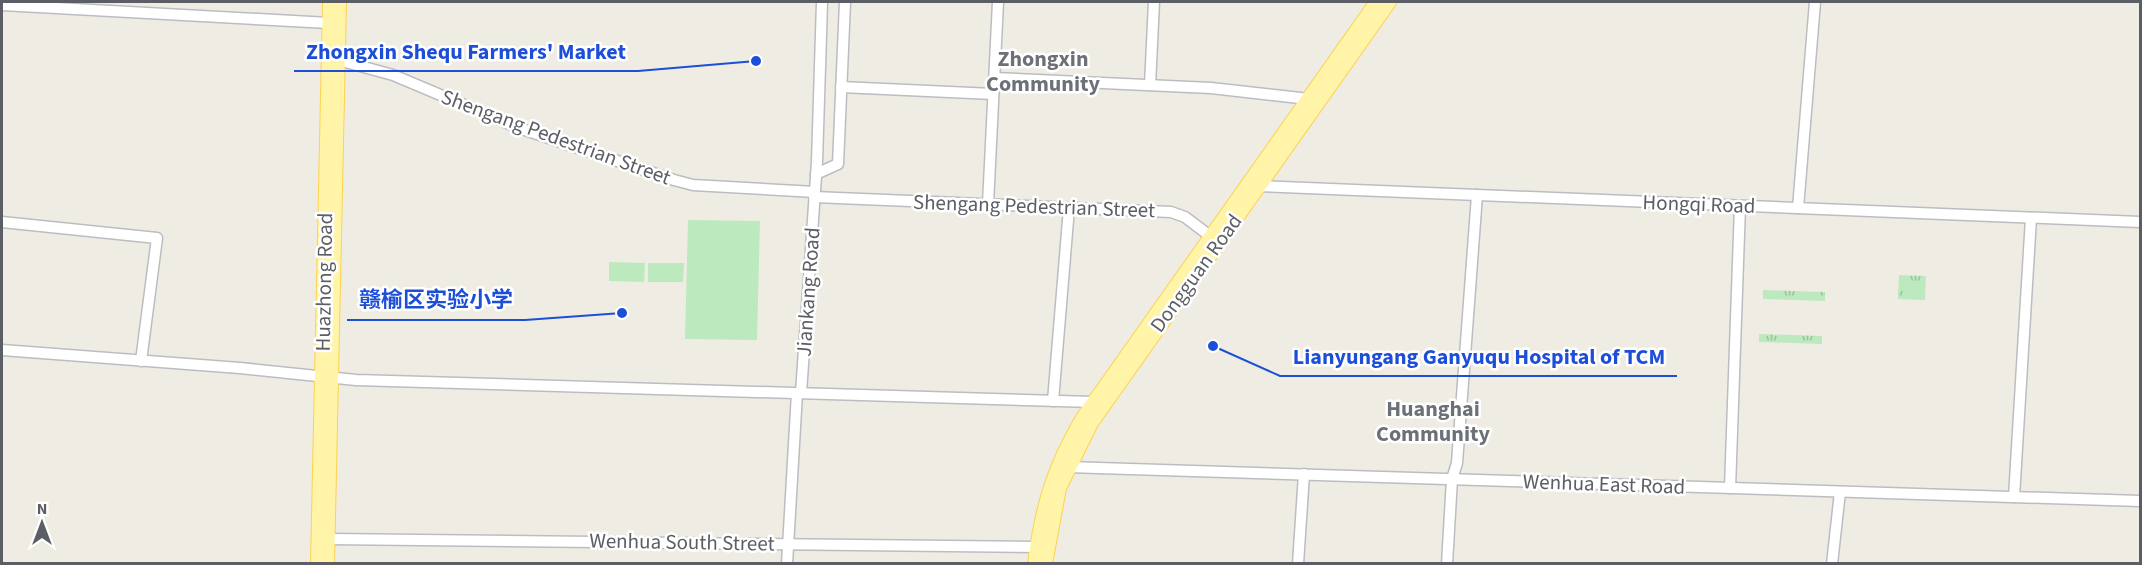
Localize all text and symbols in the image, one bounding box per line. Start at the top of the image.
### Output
callout: Zhongxin Shequ Farmers' Market [294,31,638,71]
text: Zhongxin Shequ Farmers' Market [306,36,626,68]
district label: Zhongxin Community [986,43,1100,100]
street label: Shengang Pedestrian Street [437,81,675,193]
street label: Shengang Pedestrian Street [912,187,1156,225]
street label: Hongqi Road [1642,187,1756,221]
street label: Dongguan Road [1143,208,1249,338]
street label: Huazhong Road [308,212,340,352]
street label: Jiankang Road [789,226,827,358]
callout: 赣榆区实验小学 [347,280,525,320]
text: 赣榆区实验小学 [359,284,513,316]
callout: Lianyungang Ganyuqu Hospital of TCM [1280,336,1677,376]
text: Lianyungang Ganyuqu Hospital of TCM [1293,341,1665,373]
district label: Huanghai Community [1376,393,1490,450]
street label: Wenhua East Road [1522,466,1686,502]
north arrow [12,493,72,553]
text: N [37,498,47,520]
street label: Wenhua South Street [589,525,775,559]

